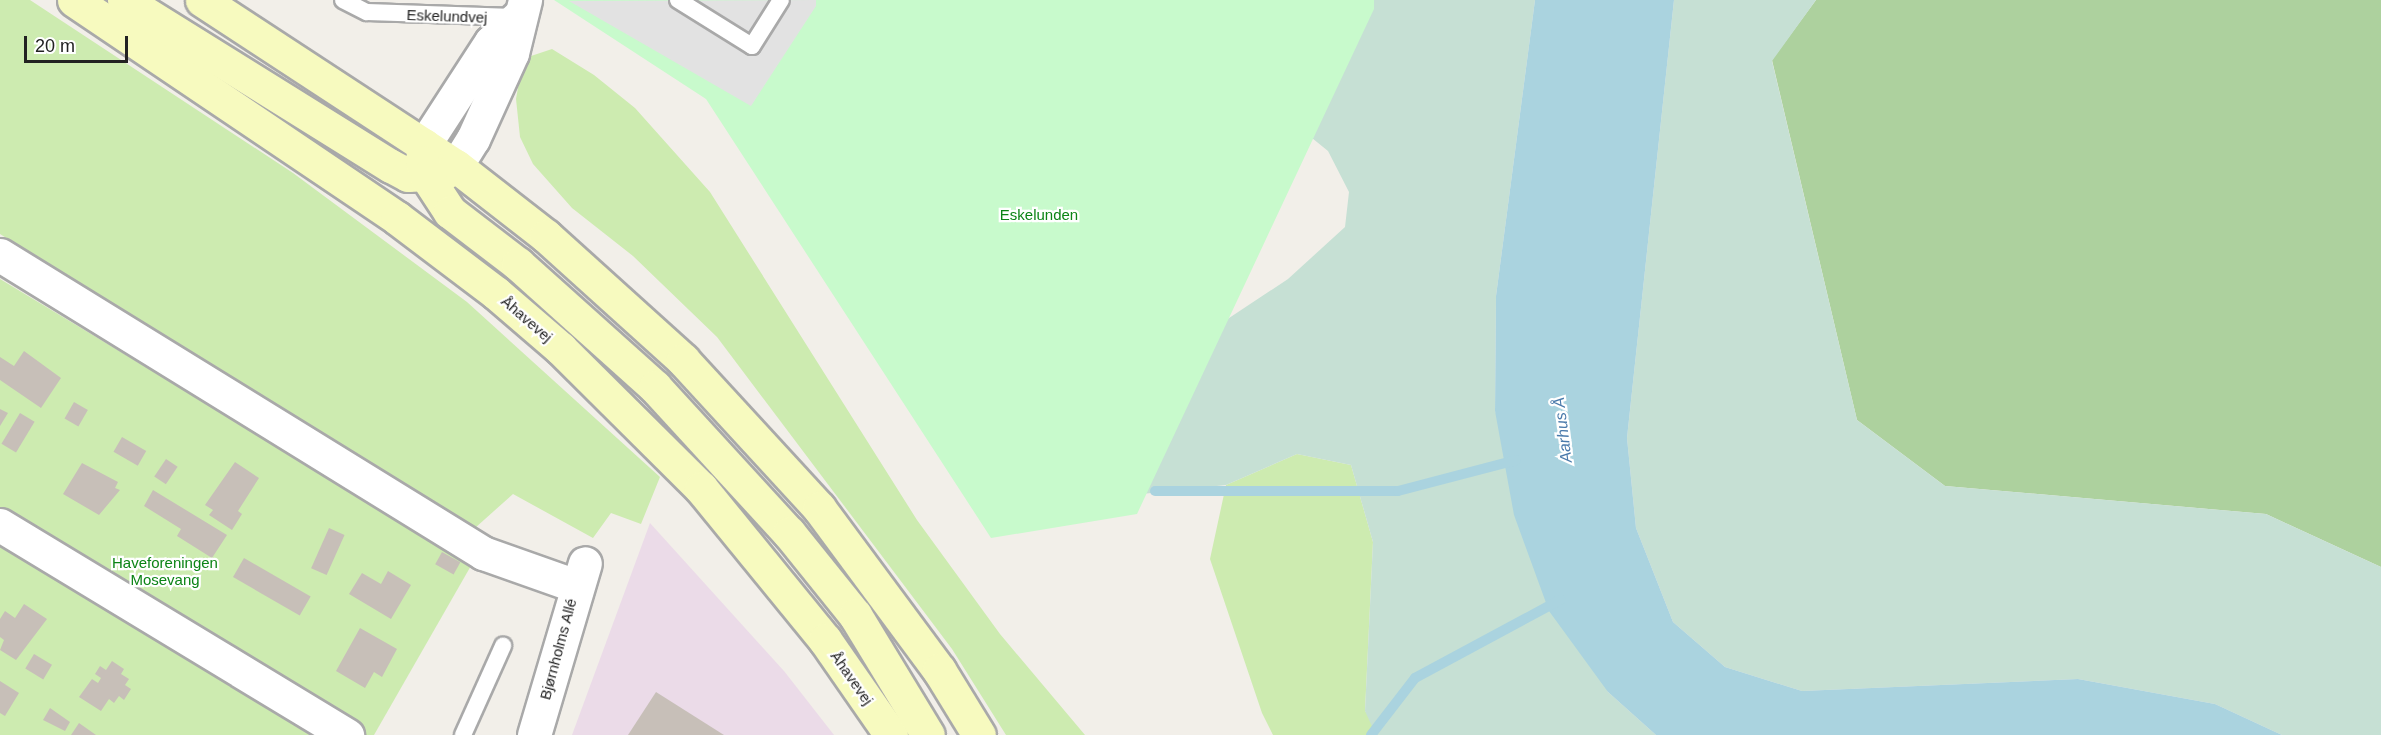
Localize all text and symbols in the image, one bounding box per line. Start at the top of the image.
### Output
street label: Eskelundvej [406,6,488,26]
scale bar [27,24,130,62]
text: 20 m [35,36,75,56]
park label: Eskelunden [1000,206,1078,224]
street label: Åhavevej [498,292,556,346]
water label: Aarhus Å [1549,396,1577,464]
park label: Haveforeningen Mosevang [112,553,218,588]
street label: Bjørnholms Allé [536,596,580,702]
street label: Åhavevej [827,648,877,708]

